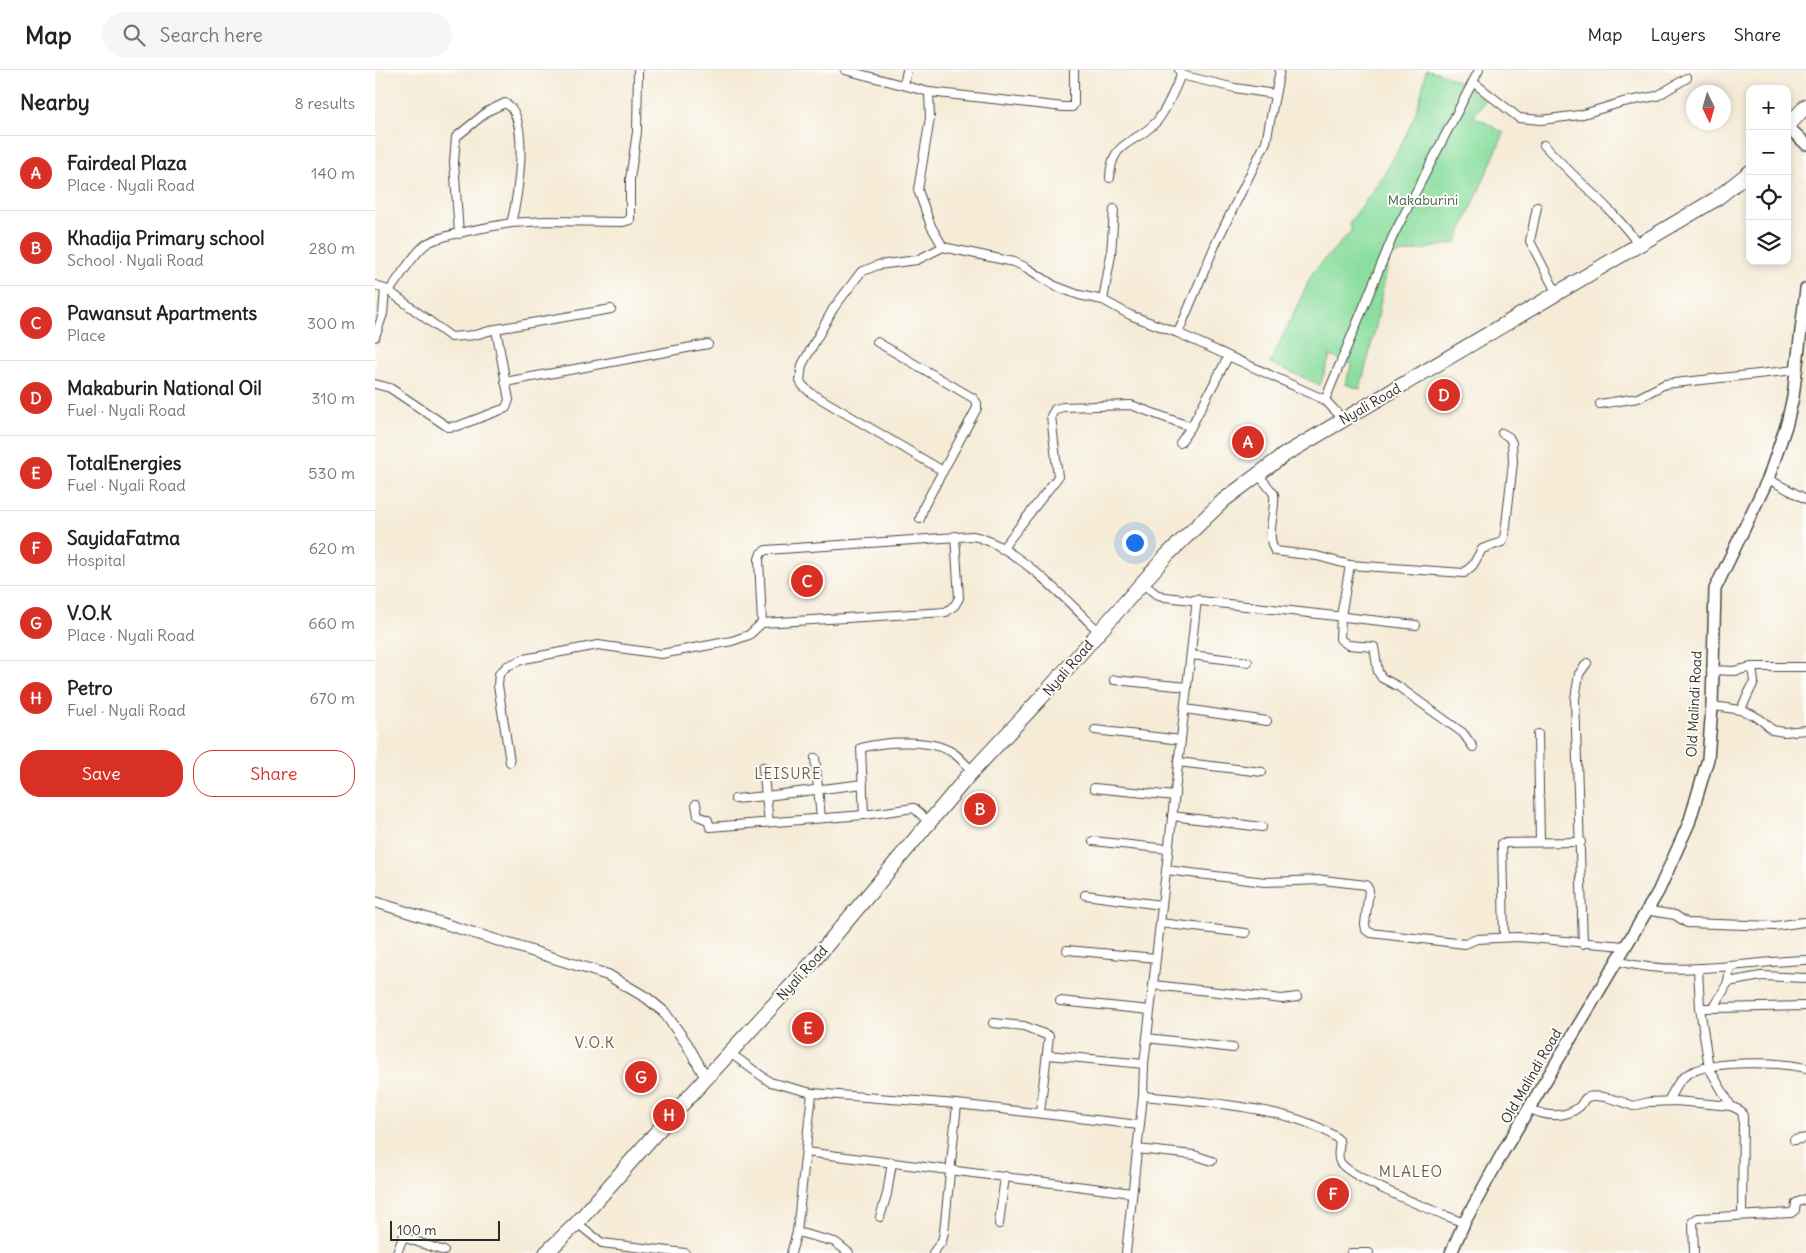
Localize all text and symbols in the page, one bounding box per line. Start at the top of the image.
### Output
search box [102,12,452,57]
text: Map [25,20,72,50]
icon: search [120,21,148,49]
text: Search here [160,23,263,47]
text: Map [1587,23,1622,46]
text: Layers [1650,23,1706,46]
text: Share [1734,23,1781,46]
north arrow [1686,85,1731,130]
map controls [1746,85,1791,265]
button: + [1746,85,1791,130]
text: Nearby [20,89,90,116]
text: 8 results [294,93,355,113]
button: − [1746,130,1791,175]
text: Fairdeal Plaza [67,151,187,175]
text: A [31,163,41,183]
text: 140 m [311,163,355,183]
text: Place · Nyali Road [67,175,195,195]
button: locate [1746,175,1791,220]
park label: Makaburini [1388,191,1458,209]
button: layers [1746,220,1791,265]
text: Khadija Primary school [67,226,264,250]
text: B [31,238,41,258]
text: 280 m [309,238,355,258]
text: School · Nyali Road [67,250,204,270]
text: Pawansut Apartments [67,301,257,325]
text: C [31,313,41,333]
text: 300 m [307,313,355,333]
text: Place [67,325,106,345]
text: Makaburin National Oil [67,376,262,400]
pin: D [1428,376,1460,414]
street label: Nyali Road [1336,379,1404,429]
text: D [30,388,42,408]
text: 310 m [311,388,355,408]
text: Fuel · Nyali Road [67,400,186,420]
pin: A [1232,423,1264,461]
text: TotalEnergies [67,451,181,475]
text: E [31,463,41,483]
text: 530 m [308,463,355,483]
text: Fuel · Nyali Road [67,475,186,495]
text: SayidaFatma [67,526,180,550]
your location [1122,530,1148,556]
text: F [31,538,41,558]
text: 620 m [309,538,355,558]
text: Hospital [67,550,126,570]
pin: C [791,562,823,600]
text: V.O.K [67,601,112,625]
text: G [30,613,42,633]
text: 660 m [308,613,355,633]
text: Place · Nyali Road [67,625,195,645]
street label: Nyali Road [1039,636,1097,700]
street label: Old Malindi Road [1682,650,1706,758]
text: Petro [67,676,113,700]
text: H [30,688,42,708]
text: 670 m [310,688,355,708]
text: Fuel · Nyali Road [67,700,186,720]
button: Save [20,750,183,797]
button: Share [193,750,355,797]
district label: LEISURE [754,764,822,783]
pin: B [964,790,996,828]
street label: Nyali Road [773,942,831,1004]
pin: E [792,1009,824,1047]
street label: Old Malindi Road [1497,1025,1565,1127]
district label: V.O.K [575,1033,615,1052]
pin: G [625,1058,657,1096]
pin: H [653,1096,685,1134]
district label: MLALEO [1379,1162,1443,1181]
pin: F [1317,1175,1349,1213]
scale bar [390,1218,500,1241]
text: 100 m [397,1221,437,1239]

